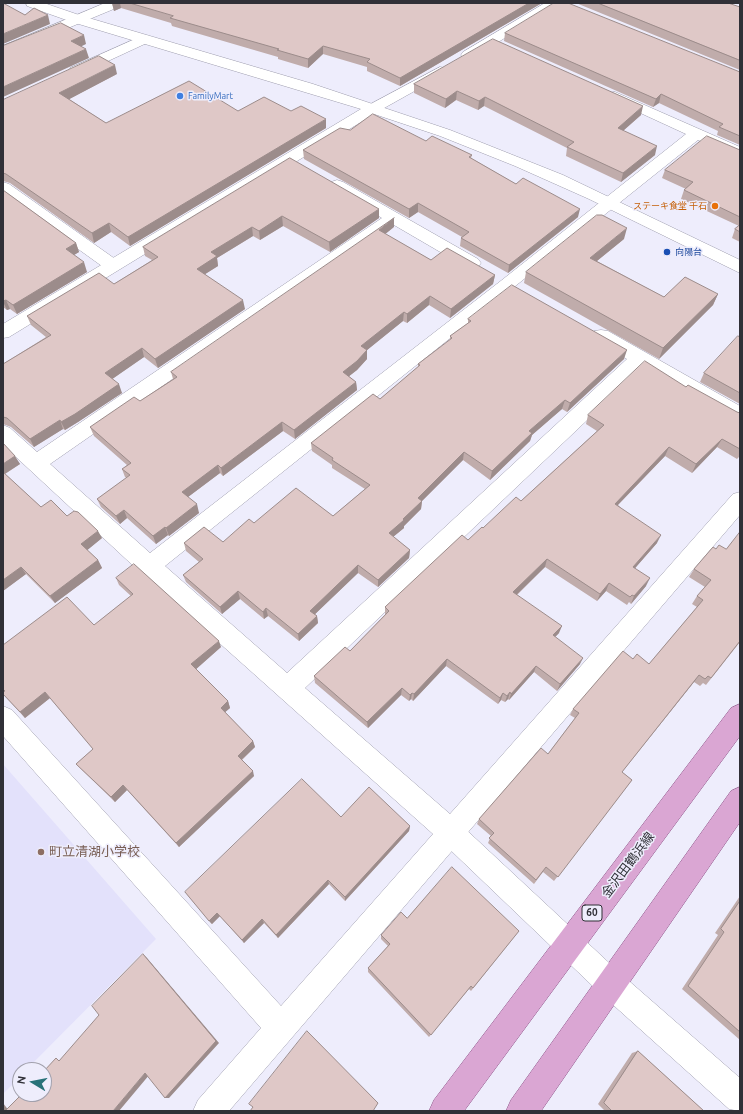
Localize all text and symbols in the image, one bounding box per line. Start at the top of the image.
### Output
marker: FamilyMart [175,91,185,101]
place label: FamilyMart [188,91,233,101]
place label: ステーキ食堂 千石 [633,201,707,211]
marker: ステーキ食堂 千石 [710,201,720,211]
marker: 向陽台 [662,247,672,257]
place label: 向陽台 [675,247,702,257]
street label: 金沢田鶴浜線 [598,829,658,901]
place label: 町立清湖小学校 [49,844,140,860]
marker: 町立清湖小学校 [36,847,46,857]
road number: 60 [582,905,602,921]
north arrow [12,1062,52,1102]
text: N [15,1075,28,1085]

